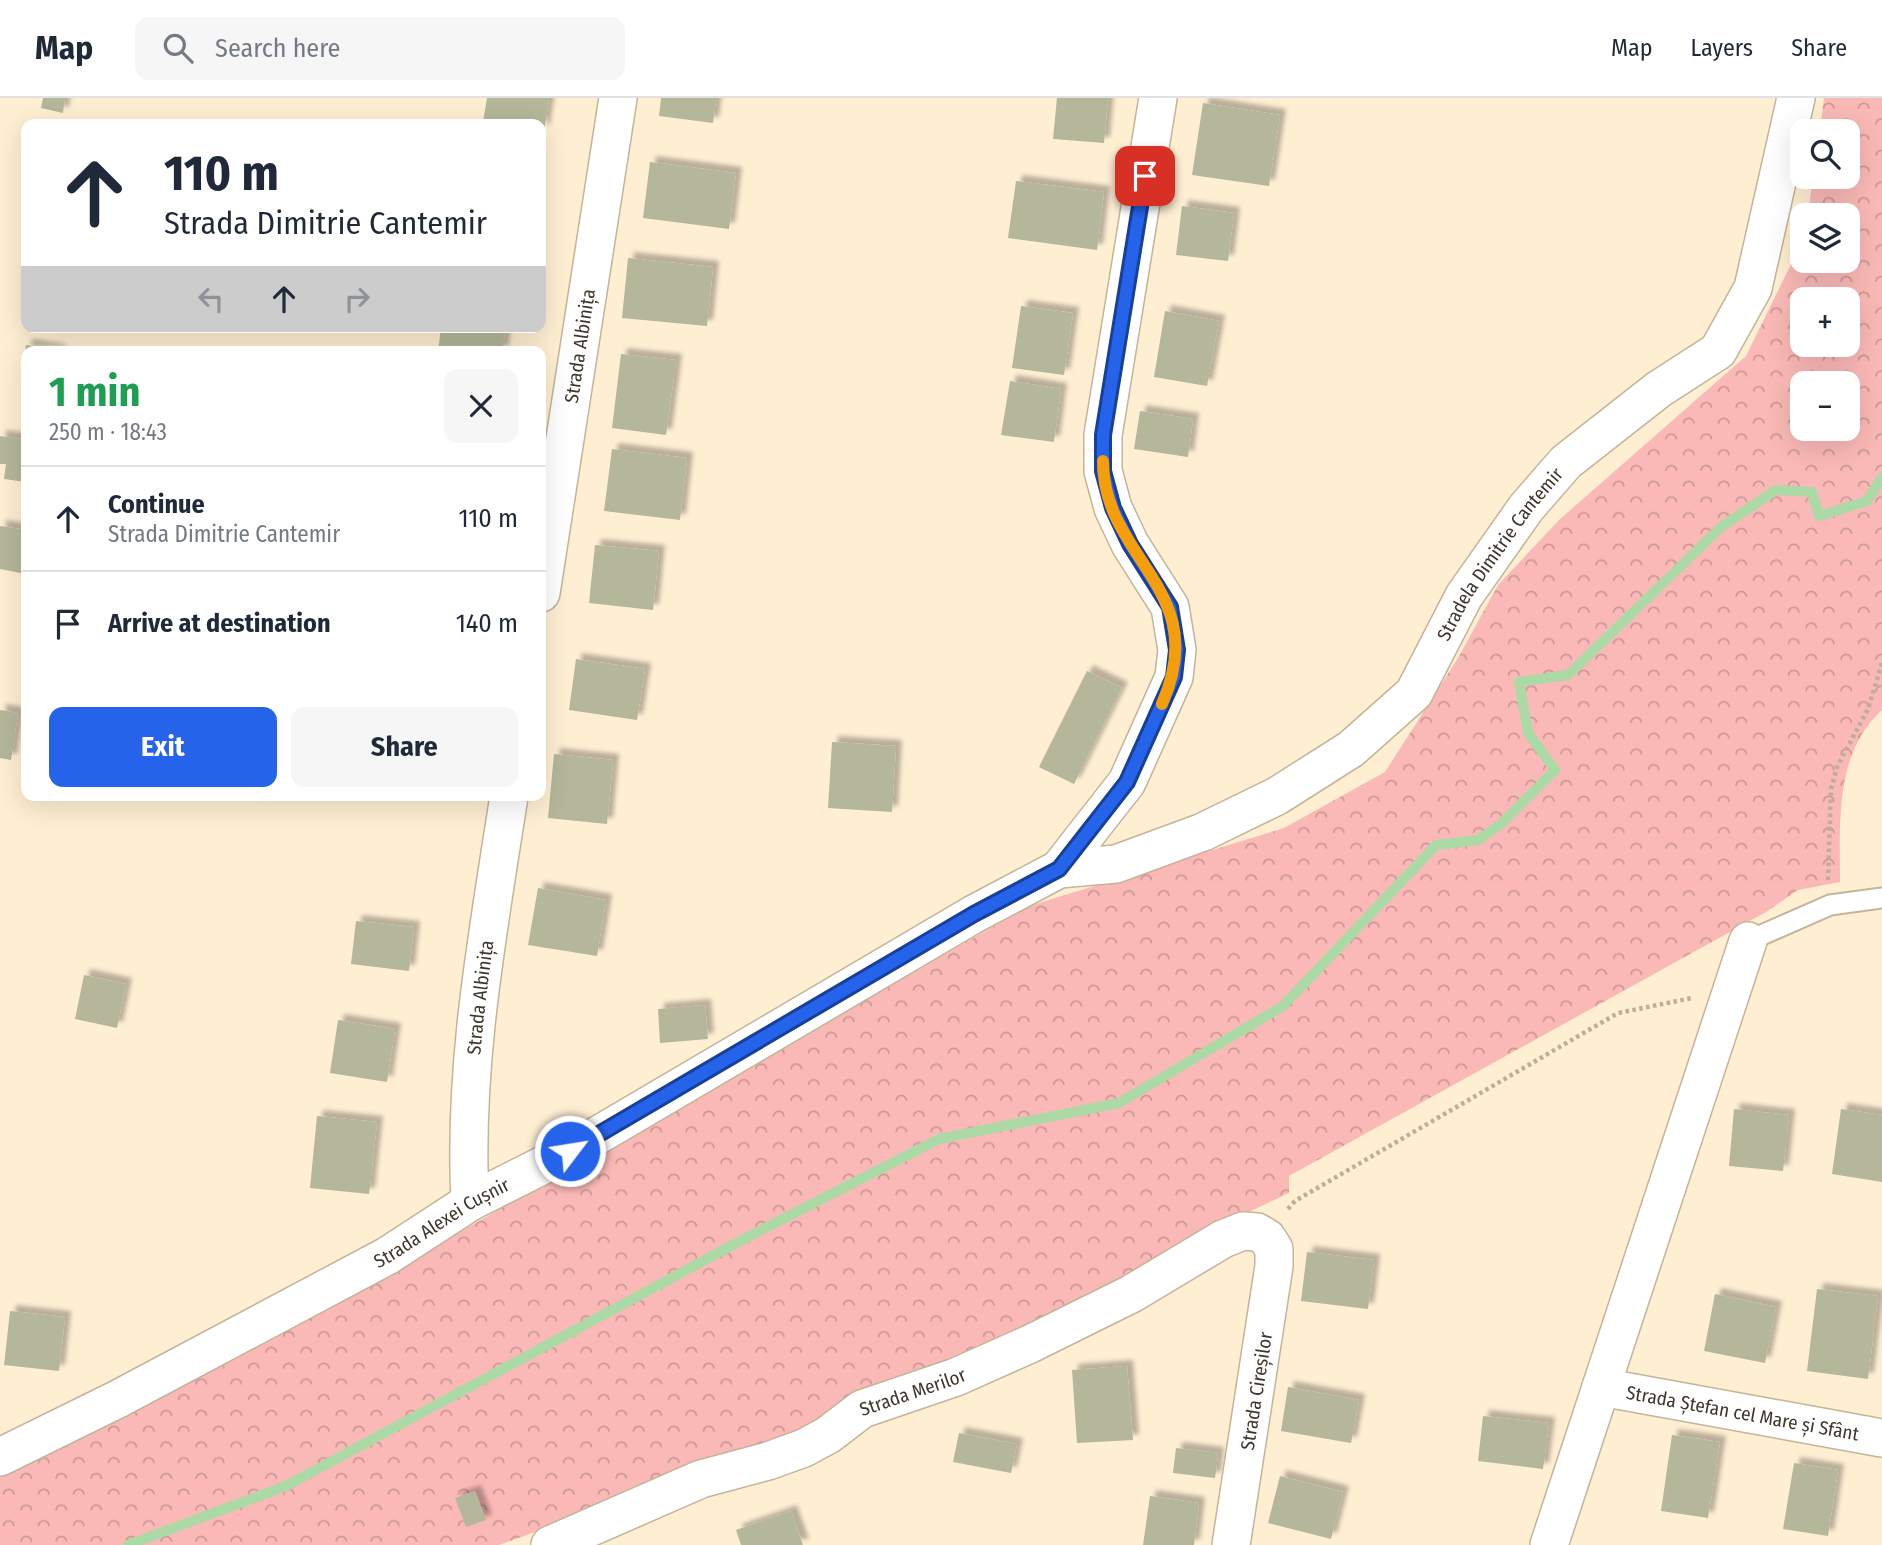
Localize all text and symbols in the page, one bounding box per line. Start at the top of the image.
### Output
search box [135,17,625,80]
text: Map [35,28,93,68]
icon: search [159,29,197,67]
text: Search here [215,33,340,64]
text: Map [1611,34,1653,62]
text: Layers [1691,34,1753,62]
text: Share [1791,34,1847,62]
map controls [1790,119,1860,441]
button: search [1790,119,1860,189]
text: 110 m [164,144,279,203]
pin [1115,146,1175,206]
icon: ahead [49,147,140,238]
icon: arrive [1126,157,1164,195]
button: layers [1790,203,1860,273]
text: Strada Dimitrie Cantemir [164,204,487,242]
icon: left [192,280,230,318]
icon: ahead [265,280,303,318]
icon: right [338,280,376,318]
street label: Strada Albinița [560,287,600,405]
button: + [1790,287,1860,357]
text: 1 min [49,367,140,417]
button: close [444,369,518,443]
button: − [1790,371,1860,441]
text: 250 m · 18:43 [49,418,167,446]
street label: Stradela Dimitrie Cantemir [1432,463,1568,645]
text: Continue [108,489,205,520]
icon: ahead [49,500,87,538]
text: 110 m [458,503,518,534]
text: Strada Dimitrie Cantemir [108,520,340,548]
icon: arrive [49,605,87,643]
text: Arrive at destination [108,608,331,639]
text: 140 m [456,608,518,639]
button: Exit [49,707,277,787]
button: Share [291,707,518,787]
street label: Strada Albinița [462,939,499,1056]
position arrow [533,1114,607,1188]
street label: Strada Alexei Cușnir [370,1173,513,1273]
street label: Strada Cireșilor [1236,1330,1277,1452]
street label: Strada Merilor [857,1363,970,1421]
street label: Strada Ștefan cel Mare și Sfânt [1624,1381,1862,1446]

